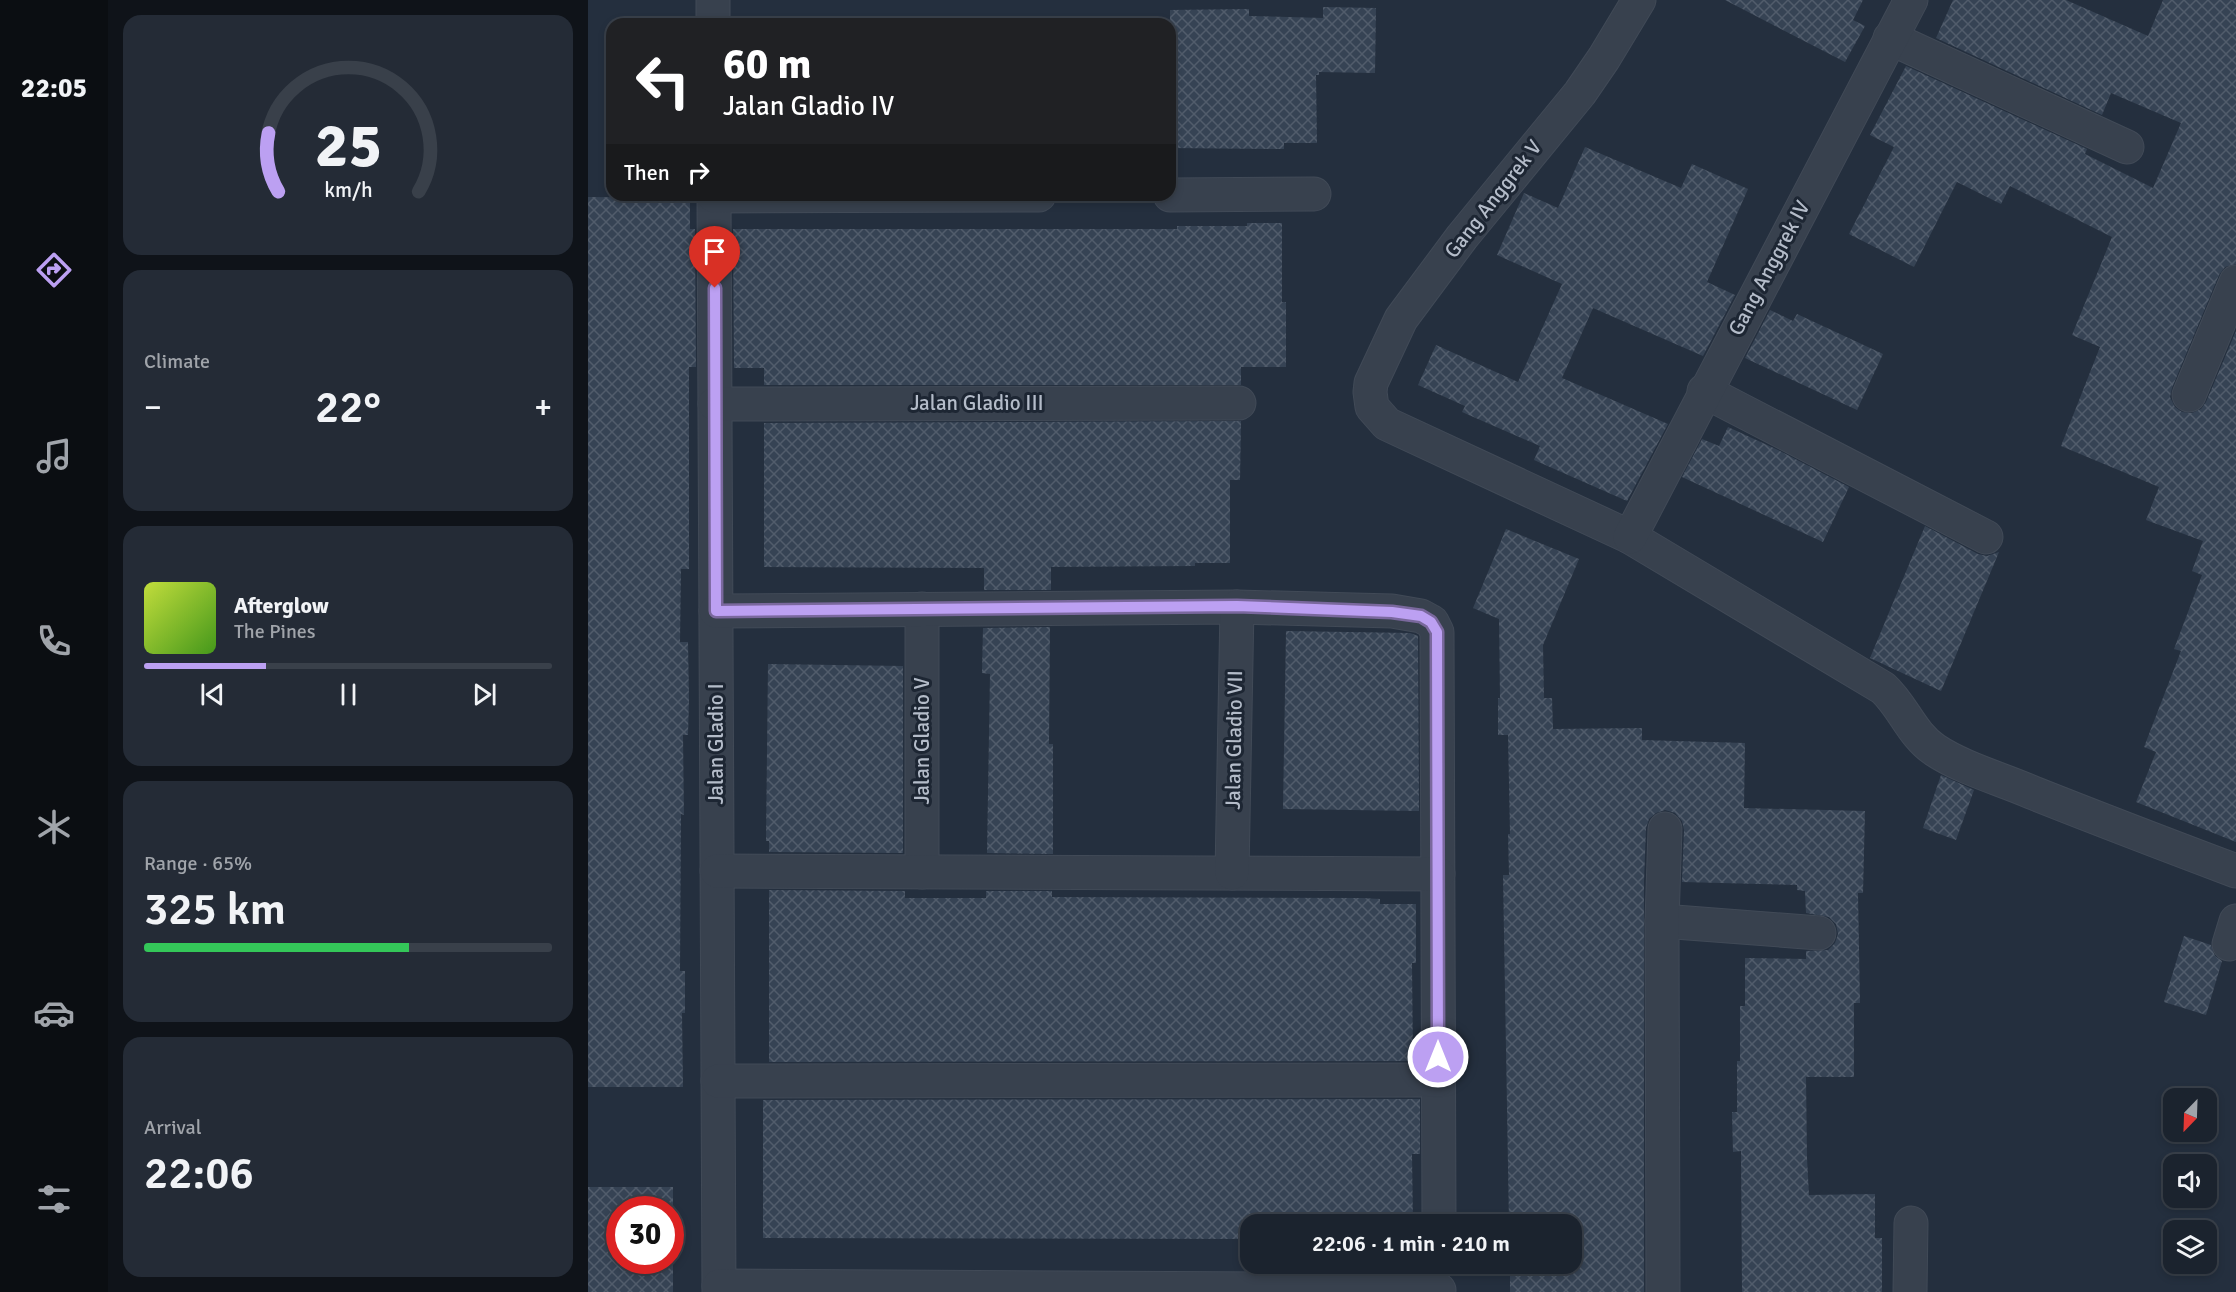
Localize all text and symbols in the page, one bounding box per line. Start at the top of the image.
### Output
text: 60 m [723,39,812,90]
icon: left [624,42,702,120]
text: 22:05 [21,72,87,105]
text: Jalan Gladio IV [723,90,894,123]
text: 25 [314,107,382,184]
street label: Gang Anggrek V [1439,135,1547,263]
icon: right [682,156,715,189]
text: Then [624,159,670,186]
text: km/h [324,178,372,204]
street label: Gang Anggrek IV [1723,196,1815,340]
pin [689,226,740,288]
icon: arrive [698,235,731,268]
icon: directions [33,249,75,291]
text: Climate [144,349,210,374]
text: 22° [315,380,381,435]
text: − [144,387,162,428]
text: + [534,387,552,428]
street label: Jalan Gladio III [910,390,1044,416]
icon: music [33,435,75,477]
text: Afterglow [234,592,329,619]
text: The Pines [234,619,316,644]
icon: phone [33,620,75,662]
street label: Jalan Gladio VII [1220,670,1248,810]
street label: Jalan Gladio V [909,677,935,805]
icon: previous [196,678,229,711]
icon: pause [332,678,365,711]
icon: next [468,678,501,711]
street label: Jalan Gladio I [703,683,729,805]
icon: climate [33,806,75,848]
text: Range · 65% [144,851,252,876]
text: 325 km [144,882,286,937]
icon: car [33,992,75,1034]
position arrow [1406,1025,1470,1089]
north arrow [2163,1088,2217,1142]
map controls [2163,1088,2217,1274]
text: Arrival [144,1115,202,1140]
text: 22:06 [144,1146,254,1201]
button: sound [2163,1154,2217,1208]
icon: filters [33,1178,75,1220]
speed limit sign: 30 [606,1196,684,1274]
button: layers [2163,1220,2217,1274]
text: 22:06 · 1 min · 210 m [1312,1230,1510,1257]

